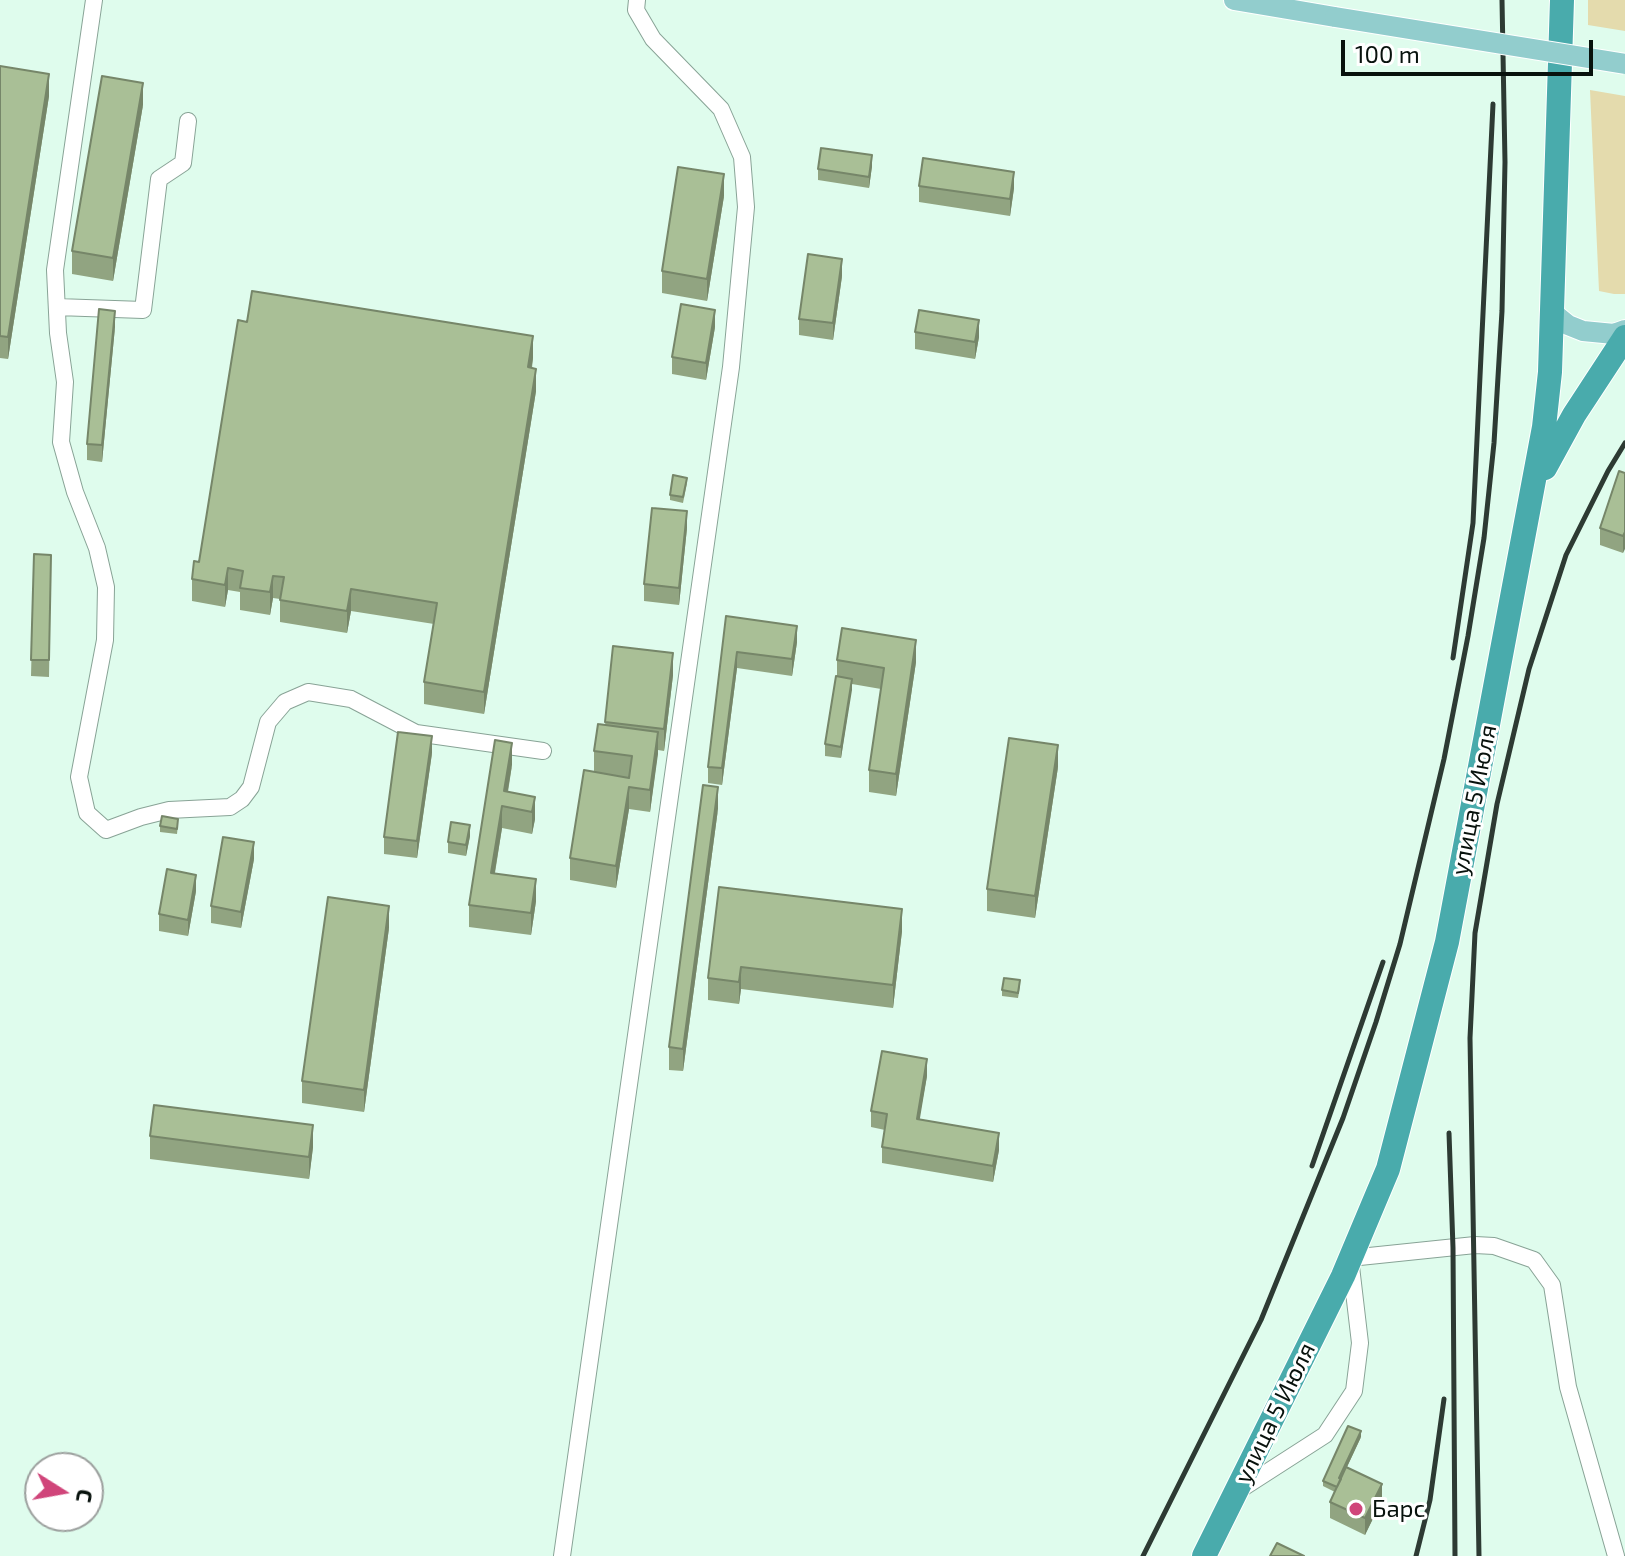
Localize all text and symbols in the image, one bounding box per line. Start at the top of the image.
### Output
scale bar [1345,24,1597,74]
text: 100 m [1355,39,1420,68]
street label: улица 5 Июля [1445,722,1503,878]
street label: улица 5 Июля [1229,1338,1321,1488]
north arrow [24,1452,104,1532]
text: С [72,1487,100,1505]
place label: Барс [1372,1495,1425,1523]
marker: Барс [1347,1500,1365,1518]

